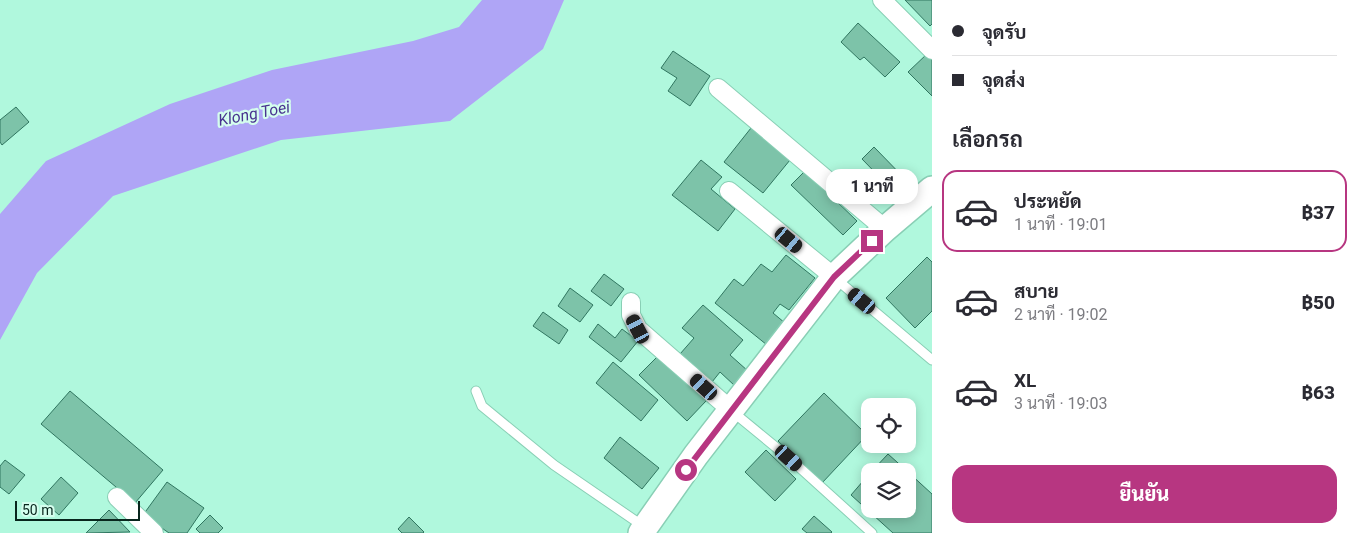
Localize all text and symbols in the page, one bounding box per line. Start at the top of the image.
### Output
text: จุดรับ [982,21,1026,44]
text: จุดส่ง [982,69,1025,92]
water label: Klong Toei [217,97,292,130]
text: เลือกรถ [952,127,1023,152]
callout: 1 นาที [826,168,918,204]
text: 1 นาที [851,177,893,196]
icon: car [954,189,999,234]
text: ประหยัด [1014,190,1082,213]
text: ฿37 [1302,201,1335,224]
text: 1 นาที · 19:01 [1014,215,1107,234]
car [772,225,805,255]
route end [861,230,883,252]
icon: car [954,279,999,324]
text: สบาย [1014,280,1059,303]
car [845,286,878,316]
text: ฿50 [1302,291,1335,314]
text: 2 นาที · 19:02 [1014,305,1107,324]
car [624,312,651,346]
icon: car [954,369,999,414]
text: XL [1014,369,1036,392]
car [687,371,720,403]
text: ฿63 [1302,381,1335,404]
text: 3 นาที · 19:03 [1014,394,1107,413]
map controls [861,398,916,518]
button: locate [861,398,916,453]
car [772,442,805,474]
route start [675,459,697,481]
button: layers [861,463,916,518]
button: ยืนยัน [952,465,1337,523]
scale bar [15,498,140,521]
text: 50 m [22,502,54,518]

